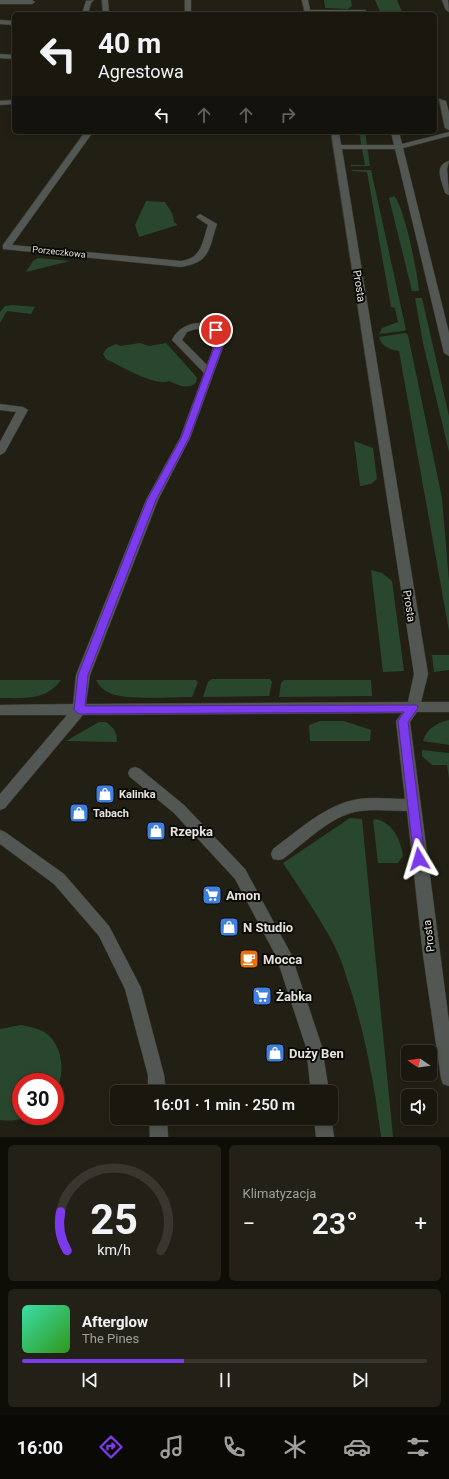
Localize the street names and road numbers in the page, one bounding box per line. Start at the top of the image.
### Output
street label: Porzeczkowa [32,244,86,260]
street label: Prosta [350,269,368,303]
street label: Prosta [400,589,418,623]
street label: Prosta [421,919,437,953]

